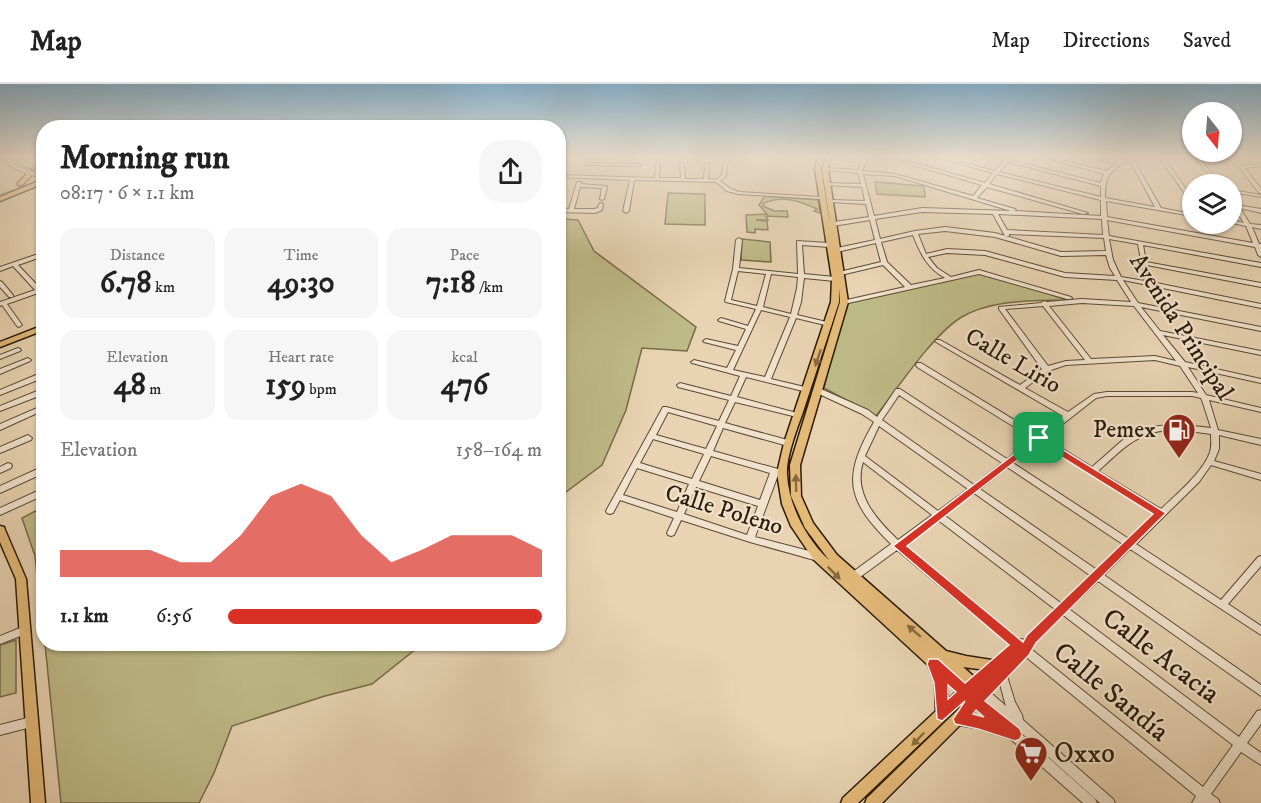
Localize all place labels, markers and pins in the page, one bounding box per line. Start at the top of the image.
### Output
pin [1013,412,1064,463]
fuel station icon: Pemex [1161,412,1197,459]
place label: Pemex [1093,415,1156,445]
supermarket icon: Oxxo [1013,735,1049,782]
place label: Oxxo [1054,736,1115,771]

